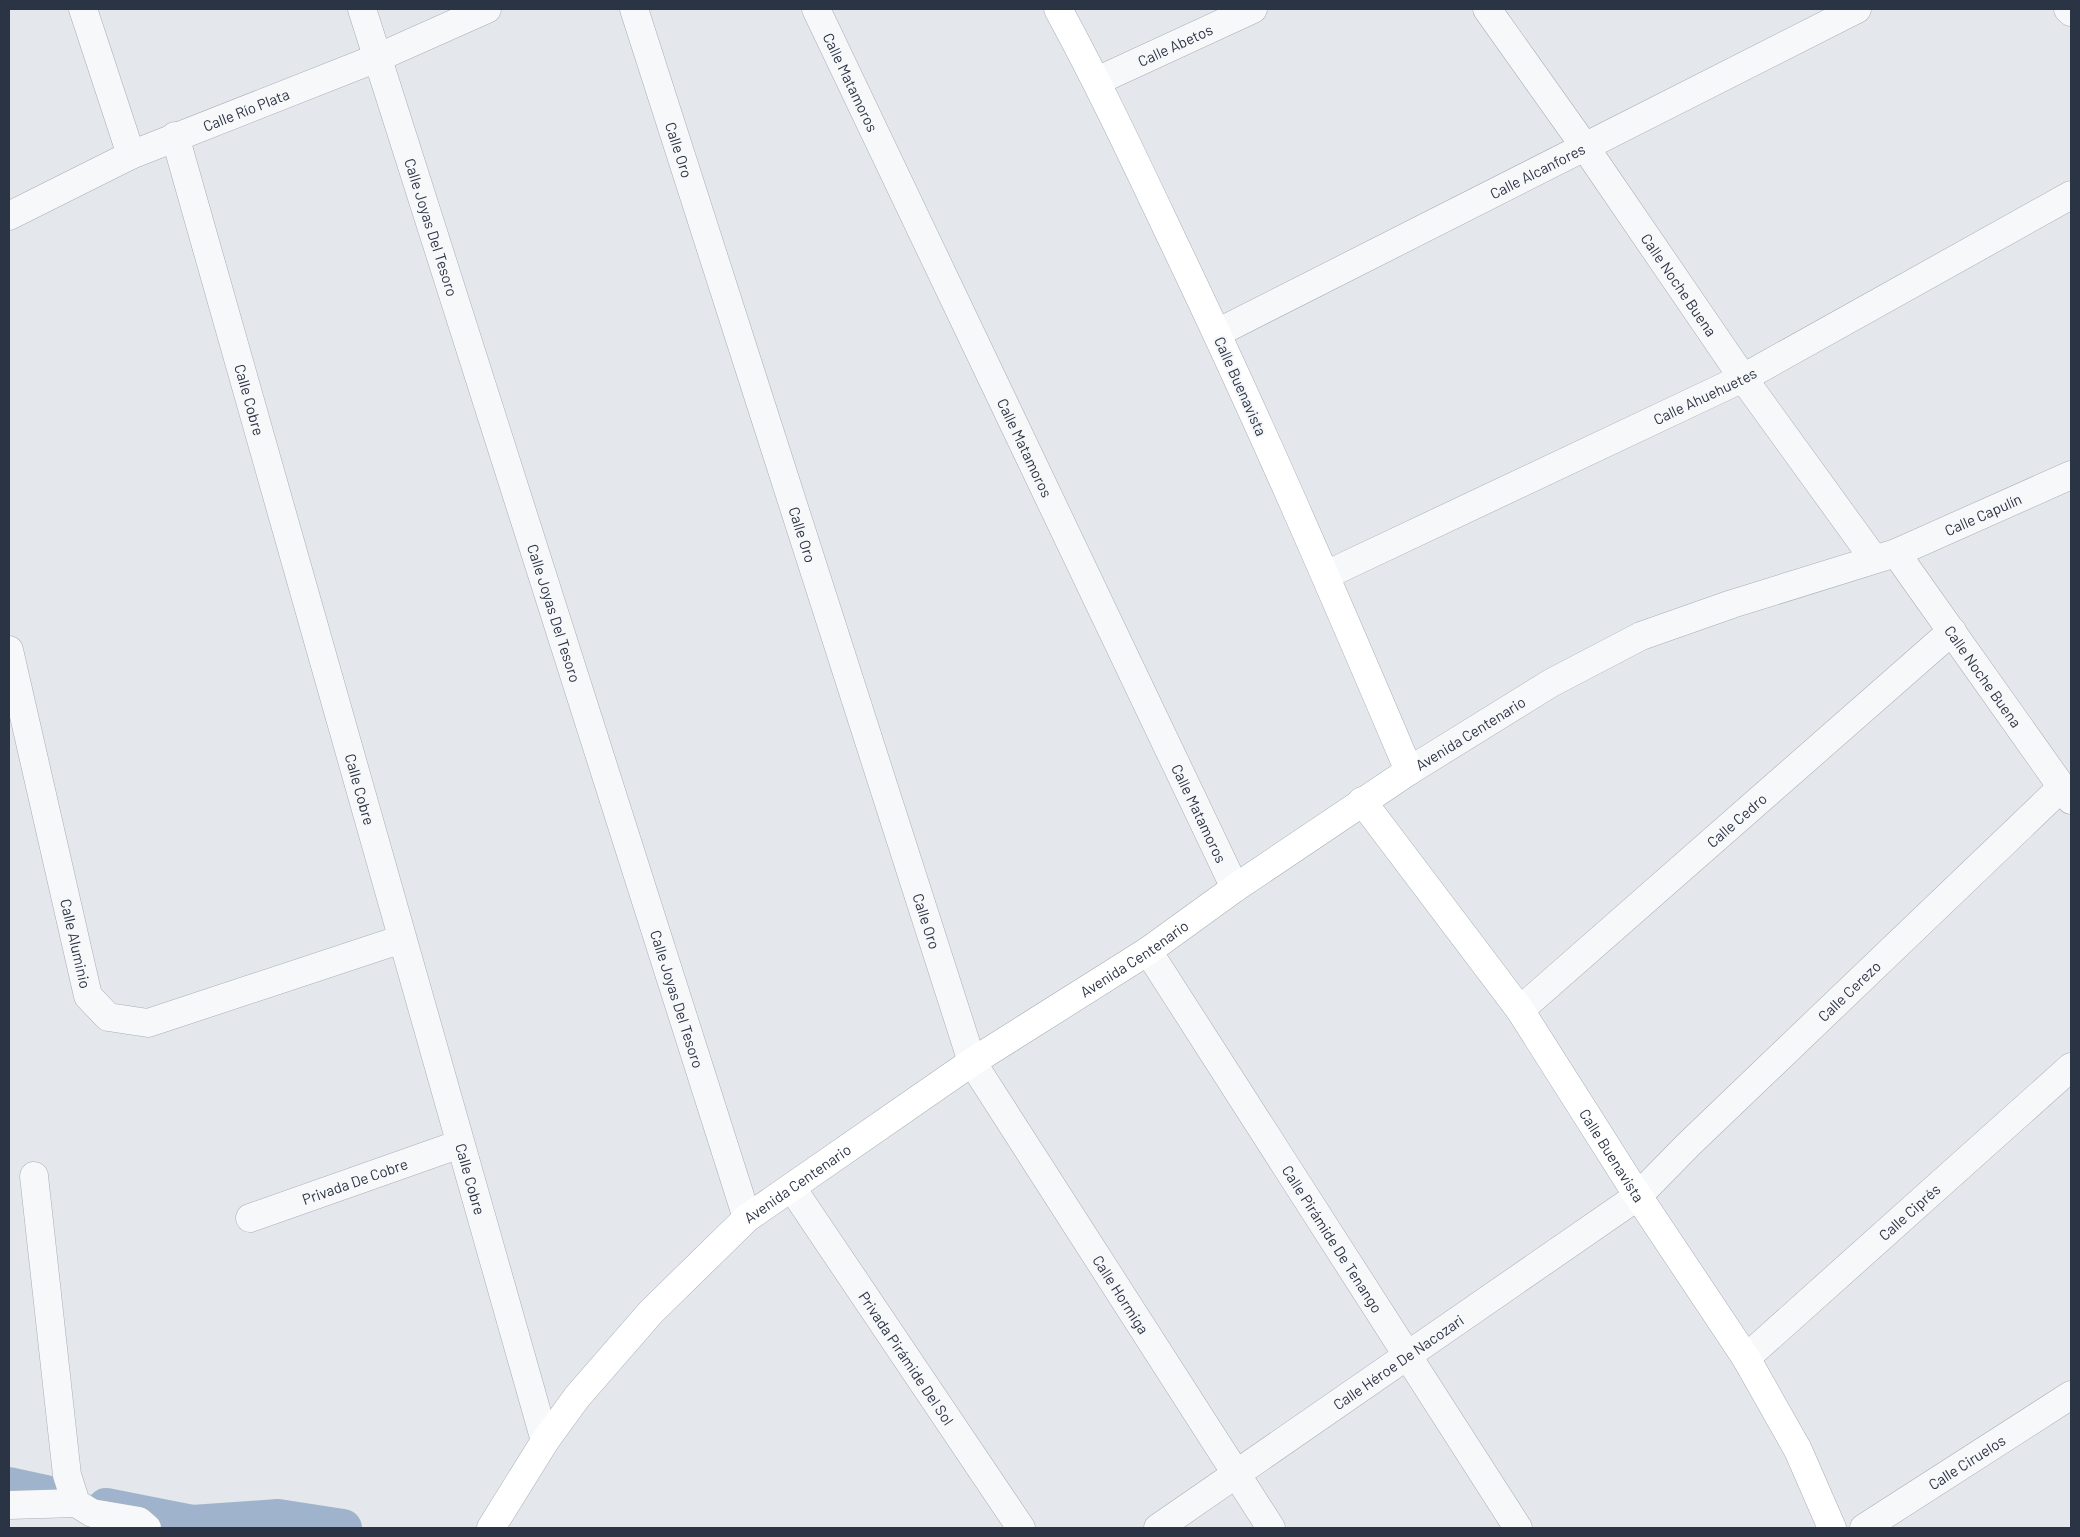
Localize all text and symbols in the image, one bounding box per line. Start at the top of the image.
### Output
street label: Calle Abetos [1135,20,1215,70]
street label: Calle Matamoros [820,30,882,134]
street label: Calle Río Plata [200,85,292,135]
street label: Calle Oro [662,120,697,180]
street label: Calle Alcanfores [1487,139,1588,202]
street label: Calle Joyas Del Tesoro [401,156,462,299]
street label: Calle Noche Buena [1638,230,1721,340]
street label: Calle Buenavista [1211,334,1271,438]
street label: Calle Cobre [231,362,268,437]
street label: Calle Ahuehuetes [1650,363,1760,428]
street label: Calle Matamoros [994,395,1056,500]
street label: Calle Capulín [1942,489,2024,539]
street label: Calle Oro [785,504,820,565]
street label: Calle Joyas Del Tesoro [524,542,585,684]
street label: Calle Noche Buena [1941,622,2026,731]
street label: Avenida Centenario [1412,692,1529,774]
street label: Calle Cobre [342,751,379,827]
street label: Calle Matamoros [1168,761,1231,866]
street label: Calle Cedro [1703,789,1770,851]
street label: Calle Oro [909,891,944,951]
street label: Calle Aluminio [57,897,95,990]
street label: Avenida Centenario [1077,916,1192,1001]
street label: Calle Joyas Del Tesoro [647,928,708,1070]
street label: Calle Cerezo [1814,957,1884,1025]
street label: Calle Buenavista [1576,1105,1648,1205]
street label: Avenida Centenario [740,1140,854,1226]
street label: Calle Cobre [452,1141,489,1217]
street label: Privada De Cobre [299,1154,410,1208]
street label: Calle Pirámide De Tenango [1279,1162,1387,1316]
street label: Calle Ciprés [1875,1180,1944,1244]
street label: Calle Hormiga [1089,1252,1153,1337]
street label: Privada Pirámide Del Sol [855,1288,958,1428]
street label: Calle Héroe De Nacozari [1329,1310,1467,1413]
street label: Calle Ciruelos [1925,1431,2008,1493]

